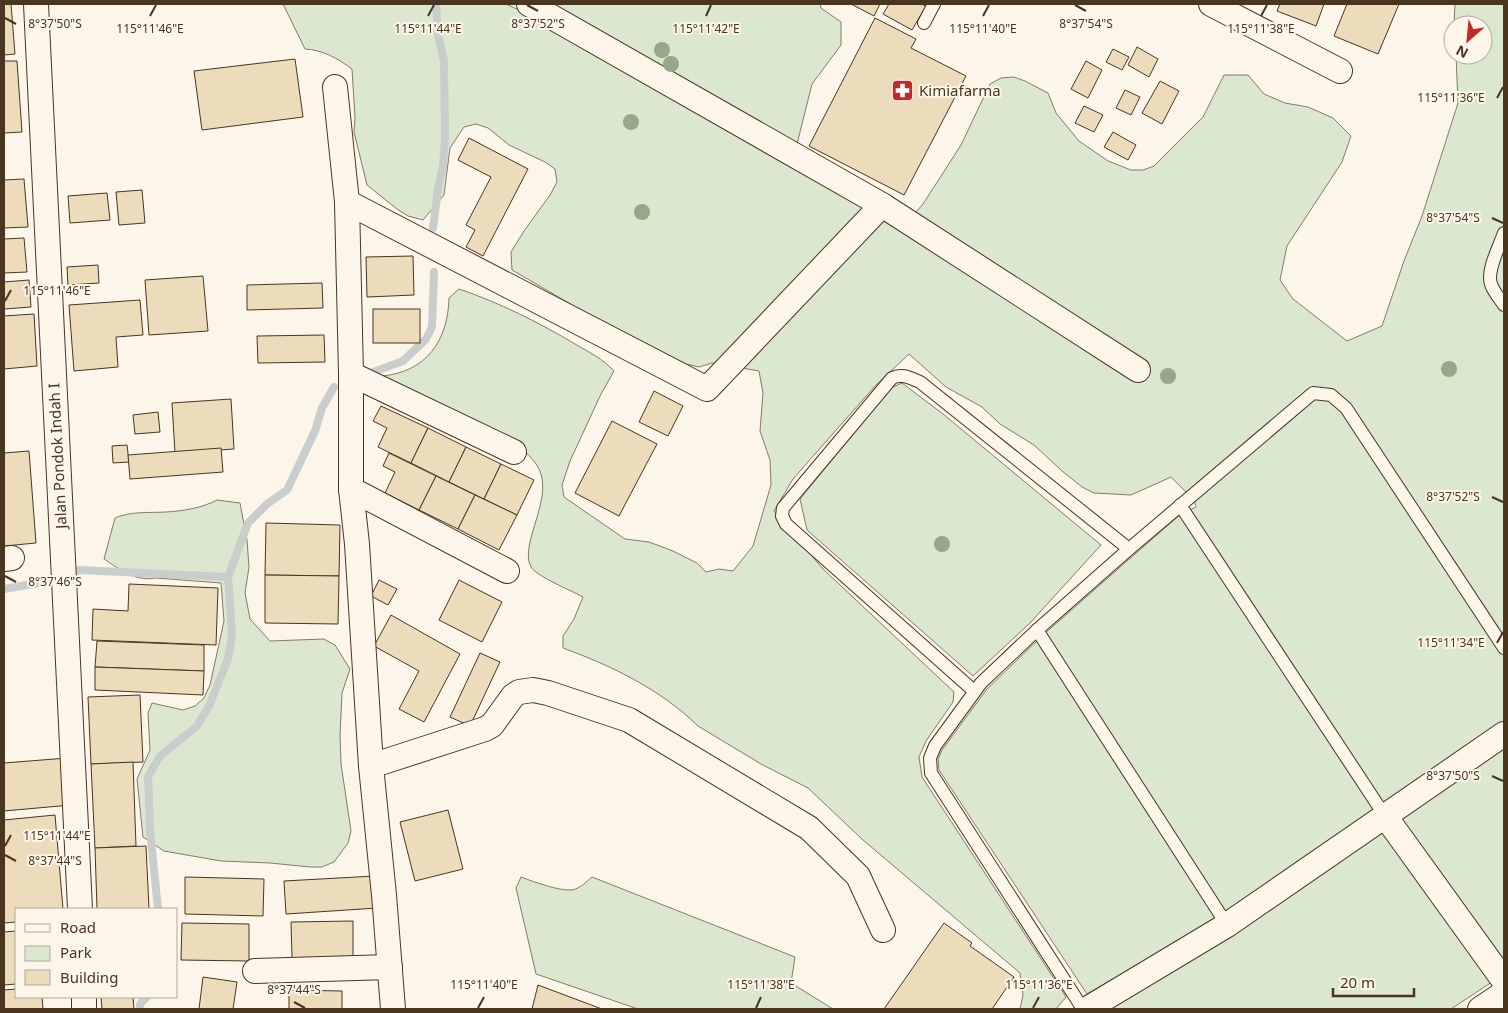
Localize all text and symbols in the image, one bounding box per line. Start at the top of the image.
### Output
text: 8°37'50"S [28,15,82,32]
text: 8°37'52"S [511,15,565,32]
text: 8°37'54"S [1059,15,1113,32]
north arrow [1443,15,1493,65]
text: 115°11'46"E [116,20,184,37]
text: 115°11'44"E [394,20,462,37]
text: 115°11'42"E [672,20,740,37]
text: 115°11'40"E [949,20,1017,37]
text: 115°11'38"E [1227,20,1295,37]
text: N [1452,41,1471,63]
pharmacy icon: Kimiafarma [891,79,915,103]
place label: Kimiafarma [919,80,1001,100]
text: 115°11'36"E [1417,89,1485,106]
text: 8°37'54"S [1426,209,1480,226]
text: 115°11'46"E [23,282,91,299]
street label: Jalan Pondok Indah I [43,383,71,531]
text: 8°37'52"S [1426,488,1480,505]
text: 8°37'46"S [28,573,82,590]
text: 115°11'34"E [1417,634,1485,651]
text: 8°37'50"S [1426,767,1480,784]
text: 115°11'44"E [23,827,91,844]
text: 8°37'44"S [28,852,82,869]
legend [15,908,178,998]
text: Road [60,917,96,937]
text: Park [60,942,92,962]
scale bar [1333,966,1414,998]
text: Building [60,967,118,987]
text: 20 m [1340,972,1375,992]
text: 115°11'40"E [450,976,518,993]
text: 115°11'38"E [727,976,795,993]
text: 115°11'36"E [1005,976,1073,993]
text: 8°37'44"S [267,981,321,998]

